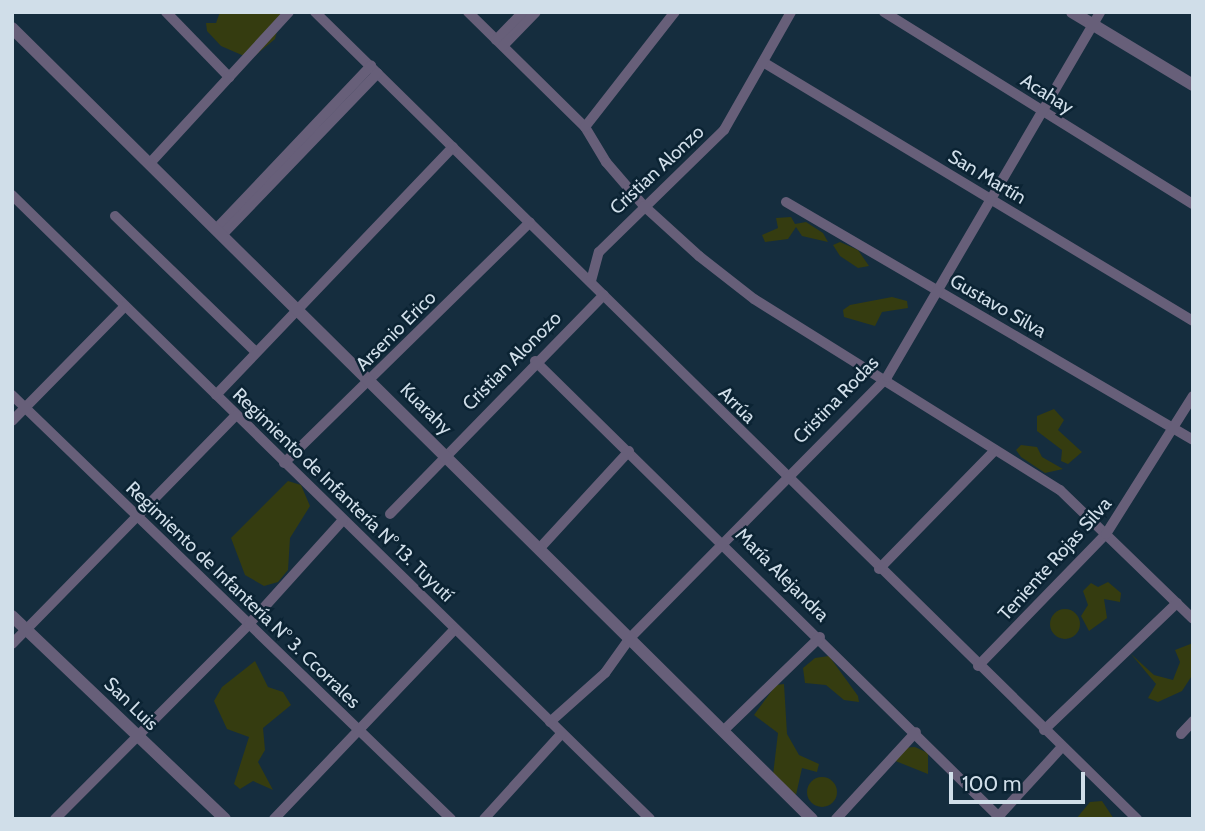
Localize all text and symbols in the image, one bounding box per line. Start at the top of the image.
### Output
street label: Acahay [1016,69,1078,119]
street label: Cristian Alonzo [605,121,709,219]
street label: San Martín [944,145,1030,209]
street label: Gustavo Silva [946,269,1050,343]
street label: Arsenio Erico [351,286,441,376]
street label: Cristian Alonozo [458,307,566,415]
street label: Cristina Rodas [789,351,883,449]
street label: Kuarahy [395,378,457,440]
street label: Arrúa [714,382,760,428]
street label: Regimiento de Infantería N° 13. Tuyutí [228,383,458,607]
street label: Regimiento de Infantería N° 3. Ccorrales [121,477,365,713]
street label: Teniente Rojas Silva [994,493,1116,625]
street label: María Alejandra [731,524,833,626]
street label: San Luis [99,673,163,735]
scale bar [953,758,1090,802]
text: 100 m [962,771,1021,796]

